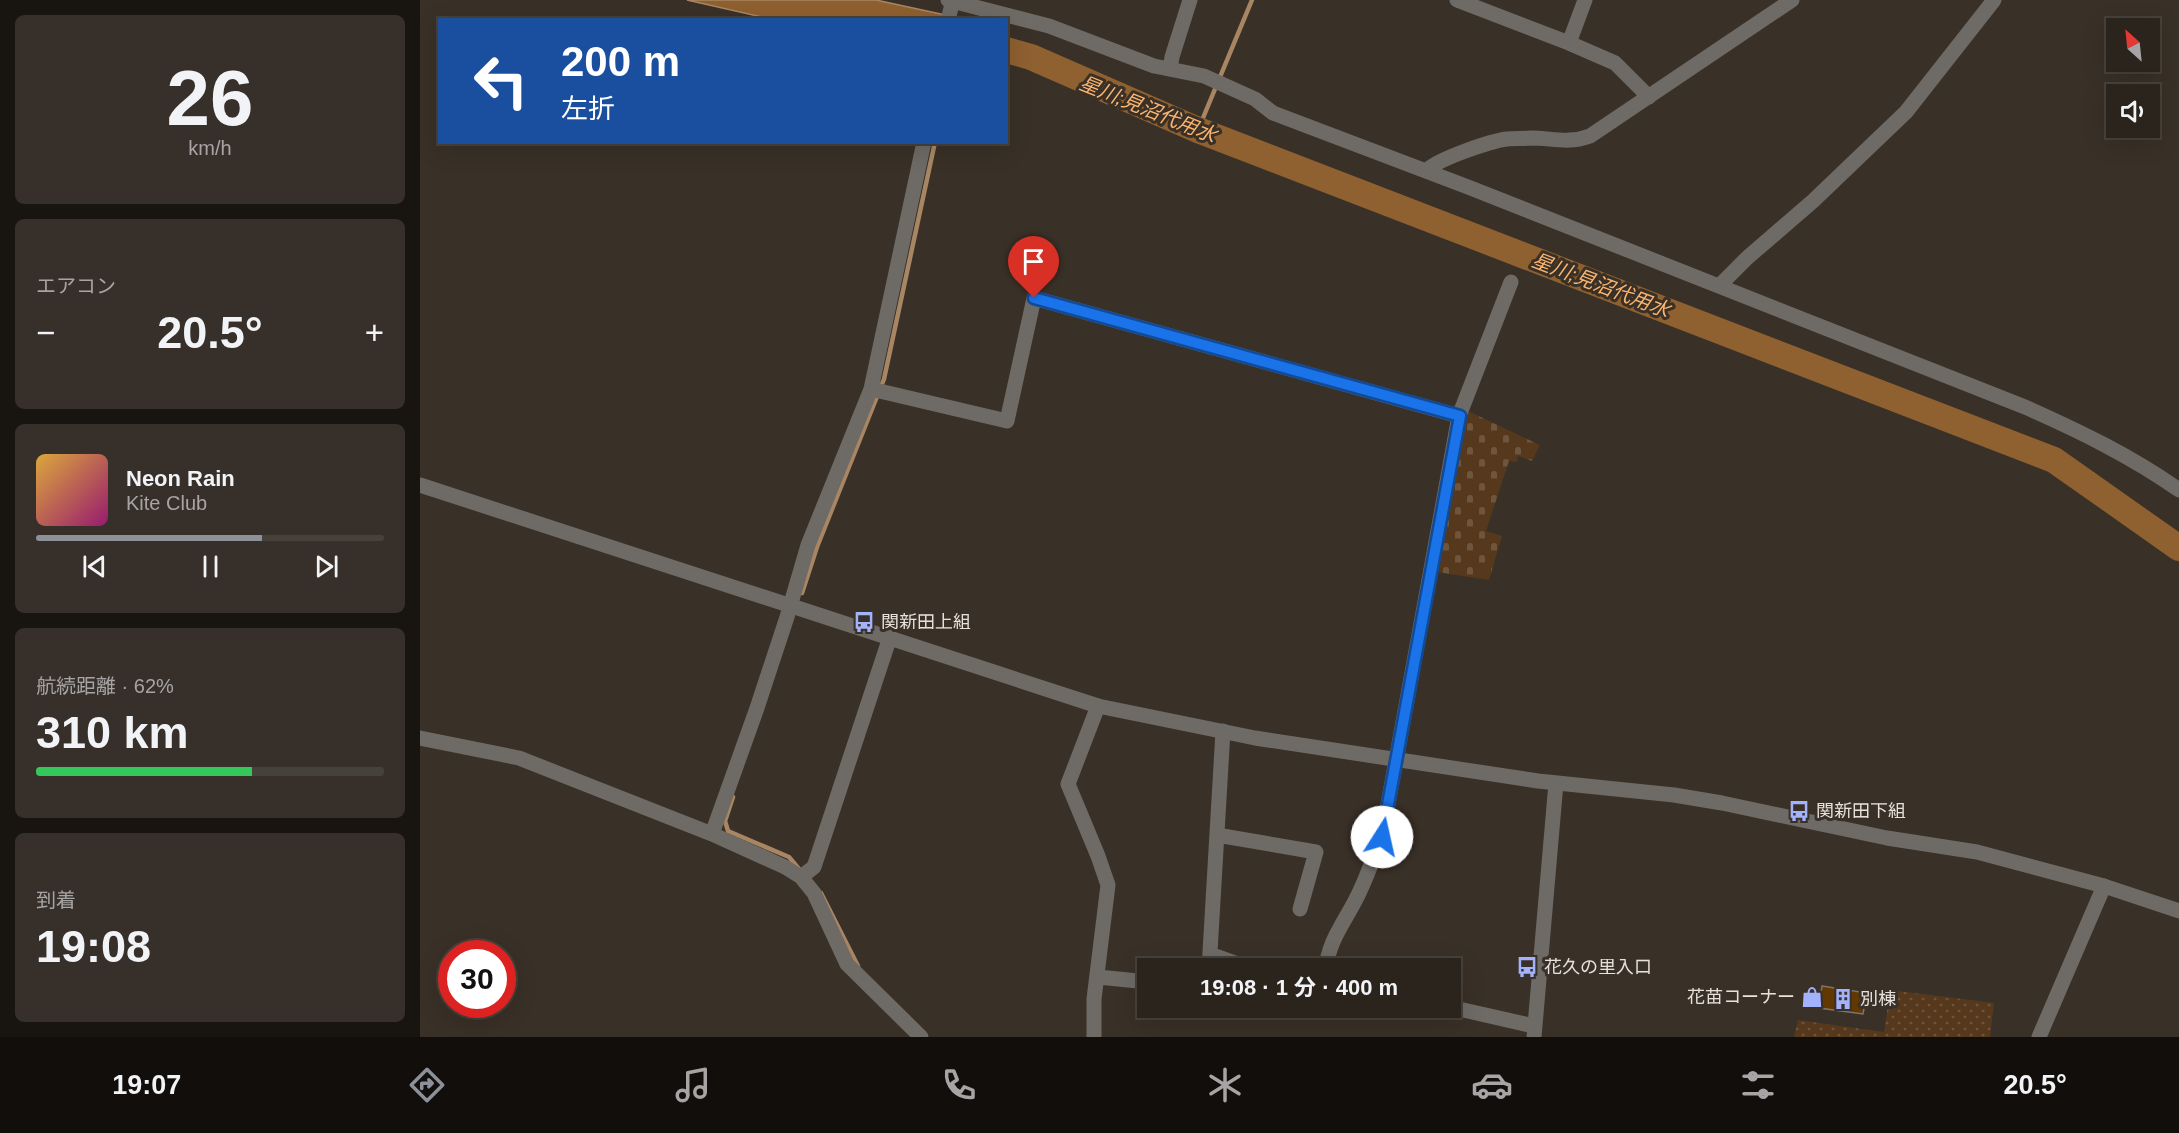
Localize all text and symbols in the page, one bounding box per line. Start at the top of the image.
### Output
north arrow [2106,18,2160,72]
map controls [2106,18,2160,138]
text: 200 m [561,38,680,85]
icon: left [462,42,540,120]
text: 26 [167,54,253,142]
water label: 星川;見沼代用水 [1076,72,1221,147]
button: sound [2106,84,2160,138]
text: 左折 [561,94,615,124]
text: km/h [188,137,232,159]
pin [1008,236,1059,298]
icon: arrive [1017,245,1050,278]
water label: 星川;見沼代用水 [1529,249,1675,322]
text: エアコン [36,275,116,297]
text: 20.5° [157,307,263,358]
text: − [36,314,55,351]
text: + [365,314,384,351]
text: Neon Rain [126,466,235,491]
text: Kite Club [126,492,207,514]
icon: previous [78,550,111,583]
icon: pause [194,550,227,583]
icon: next [310,550,343,583]
bus stop icon: 関新田上組 [852,610,876,634]
place label: 関新田上組 [881,612,971,632]
text: 航続距離 · 62% [36,675,174,697]
text: 310 km [36,707,189,758]
bus stop icon: 関新田下組 [1787,799,1811,823]
place label: 関新田下組 [1816,801,1906,821]
position arrow [1350,805,1414,869]
text: 到着 [36,889,76,911]
text: 19:08 [36,921,151,972]
speed limit sign: 30 [438,940,516,1018]
bus stop icon: 花久の里入口 [1515,955,1539,979]
place label: 花久の里入口 [1544,957,1652,977]
text: 19:08 · 1 分 · 400 m [1200,975,1398,1000]
shop icon: 花苗コーナー [1800,985,1824,1009]
place label: 花苗コーナー [1687,987,1795,1007]
building icon: 別棟 [1831,987,1855,1011]
place label: 別棟 [1860,989,1896,1009]
icon: directions [406,1064,448,1106]
icon: music [672,1064,714,1106]
icon: phone [938,1064,980,1106]
icon: climate [1204,1064,1246,1106]
icon: car [1471,1064,1513,1106]
icon: filters [1737,1064,1779,1106]
text: 19:07 [112,1070,181,1100]
text: 20.5° [2003,1070,2067,1100]

